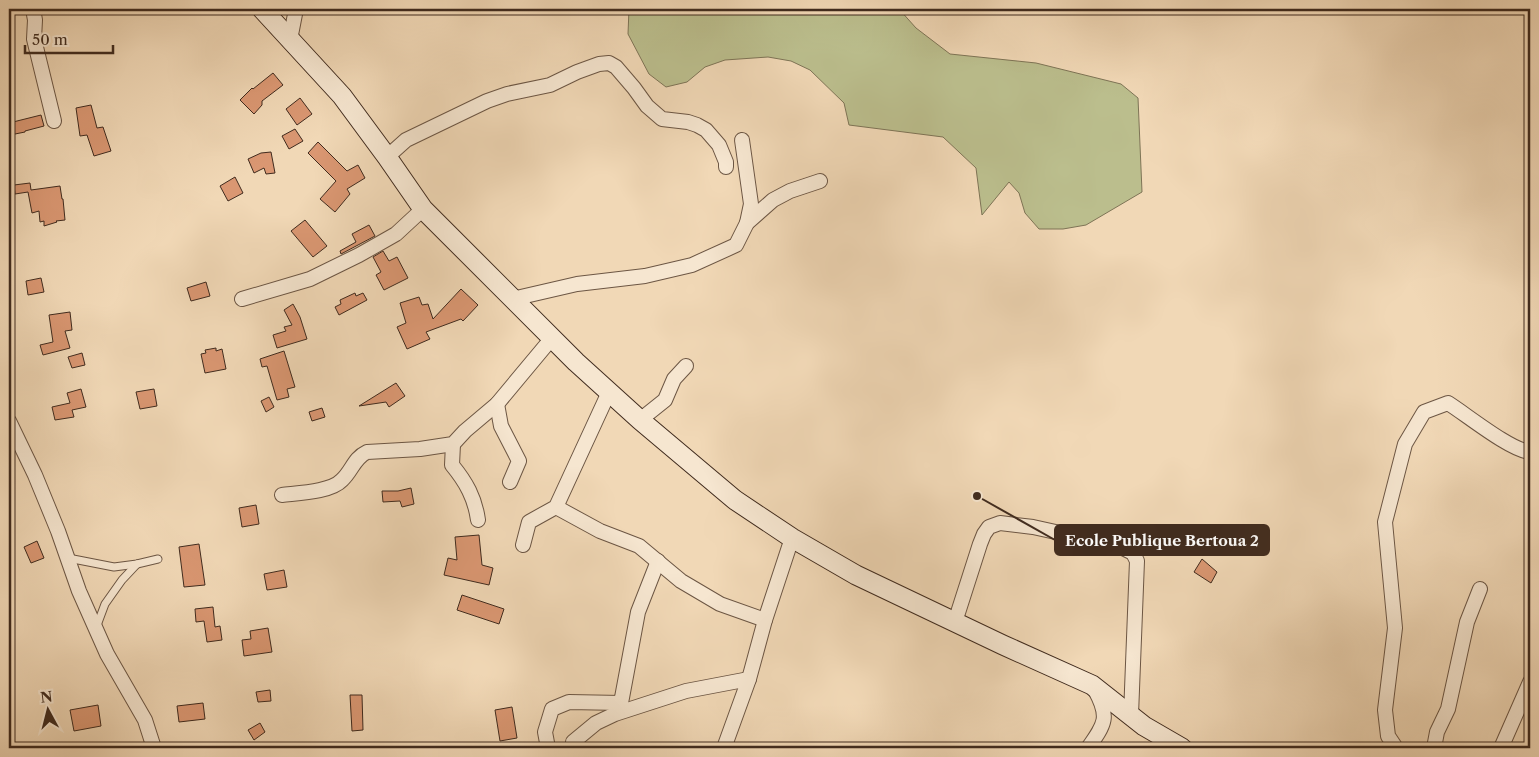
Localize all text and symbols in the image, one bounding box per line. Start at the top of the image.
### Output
scale bar [25,22,112,54]
text: 50 m [32,30,68,49]
callout: Ecole Publique Bertoua 2 [1055,525,1269,555]
text: Ecole Publique Bertoua 2 [1065,531,1259,550]
north arrow [22,684,72,734]
text: N [39,687,54,707]

